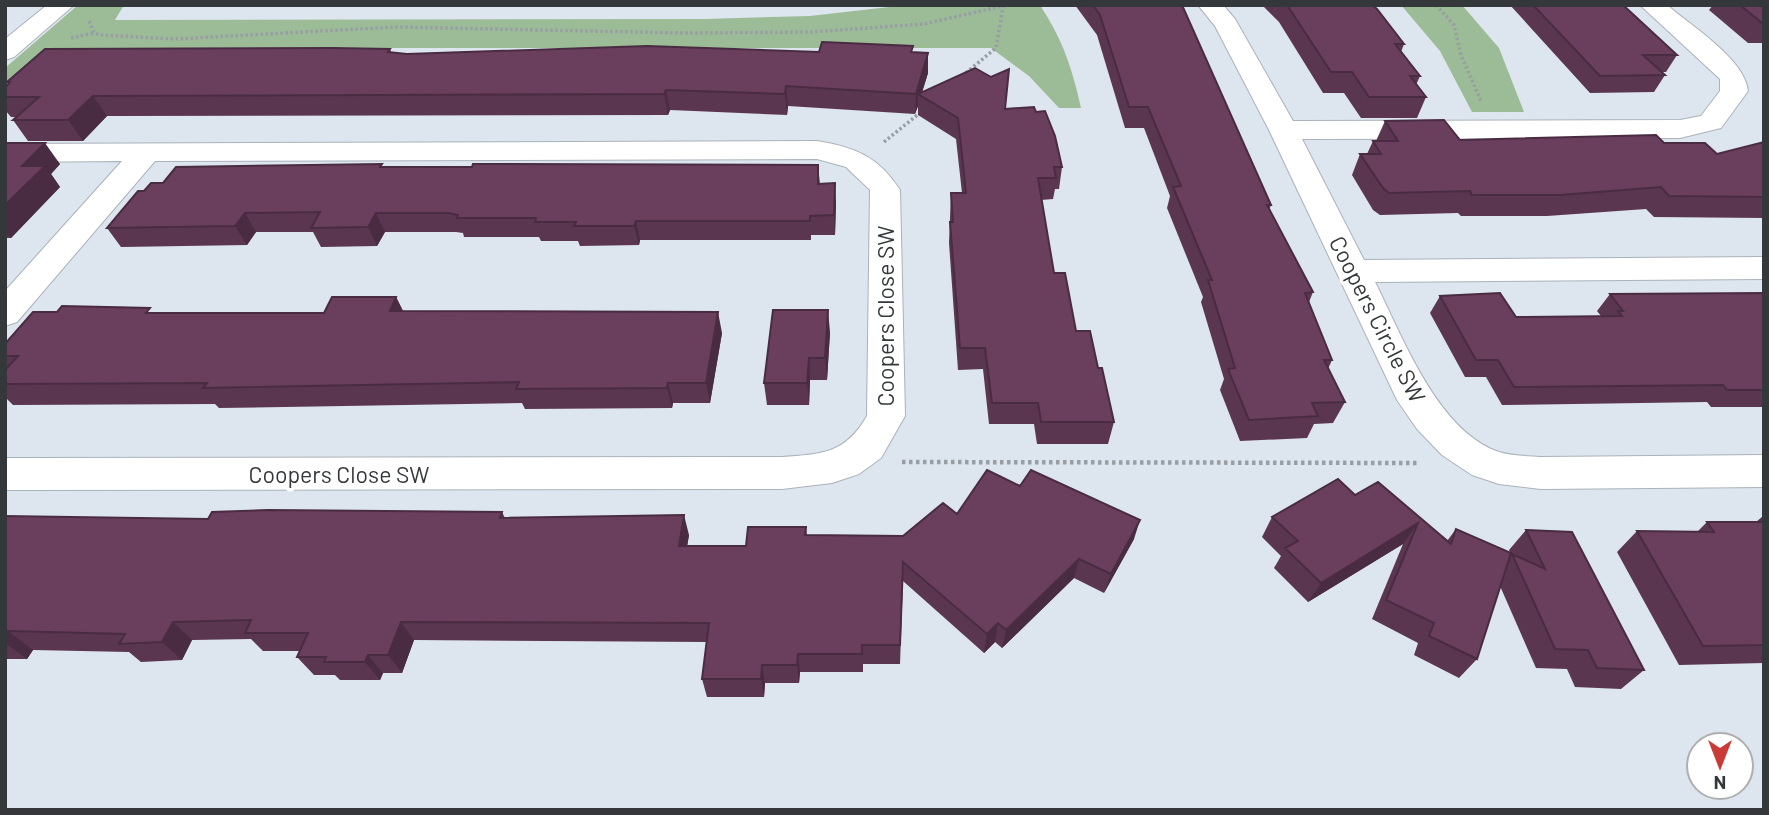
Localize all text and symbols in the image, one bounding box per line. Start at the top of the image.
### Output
street label: Coopers Close SW [871,226,899,406]
street label: Coopers Circle SW [1324,231,1432,407]
street label: Coopers Close SW [249,460,429,488]
north arrow [1685,731,1755,801]
text: N [1714,772,1726,795]

